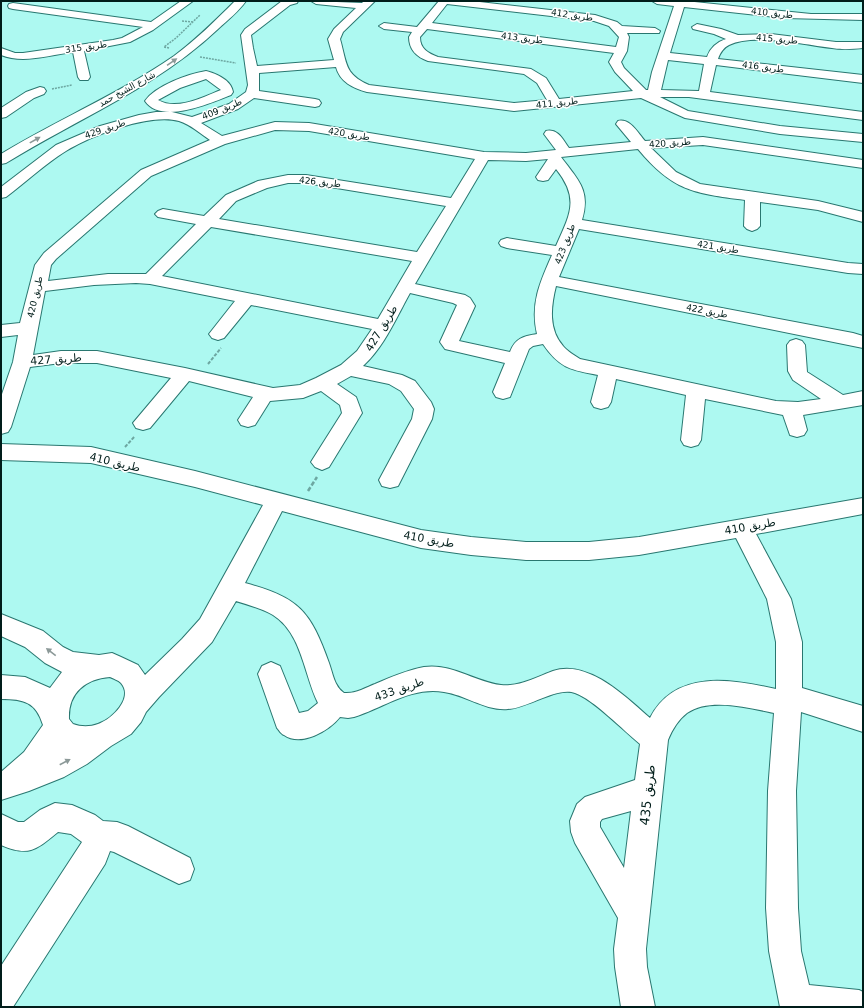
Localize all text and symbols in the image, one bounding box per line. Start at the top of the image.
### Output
street label: طريق 410 [750,6,794,20]
street label: طريق 412 [550,7,594,23]
street label: طريق 413 [500,30,544,46]
street label: طريق 415 [756,32,798,46]
street label: طريق 315 [64,39,108,55]
one-way arrow [167,58,177,66]
street label: طريق 416 [741,59,785,75]
street label: شارع الشيخ حمد [97,69,157,109]
street label: طريق 409 [201,96,243,122]
street label: طريق 411 [535,96,579,110]
street label: طريق 429 [83,117,127,141]
street label: طريق 420 [327,126,371,142]
one-way arrow [29,136,40,143]
street label: طريق 420 [649,137,691,149]
street label: طريق 426 [298,175,342,189]
street label: طريق 423 [553,223,577,265]
street label: طريق 421 [696,239,740,255]
street label: طريق 420 [25,275,45,319]
street label: طريق 422 [685,302,729,320]
street label: طريق 427 [363,303,401,354]
street label: طريق 427 [30,351,83,369]
street label: طريق 410 [88,450,142,476]
street label: طريق 410 [724,516,777,538]
street label: طريق 410 [402,529,456,551]
one-way arrow [46,648,57,656]
street label: طريق 433 [373,675,426,705]
one-way arrow [59,759,71,766]
street label: طريق 435 [637,764,659,826]

